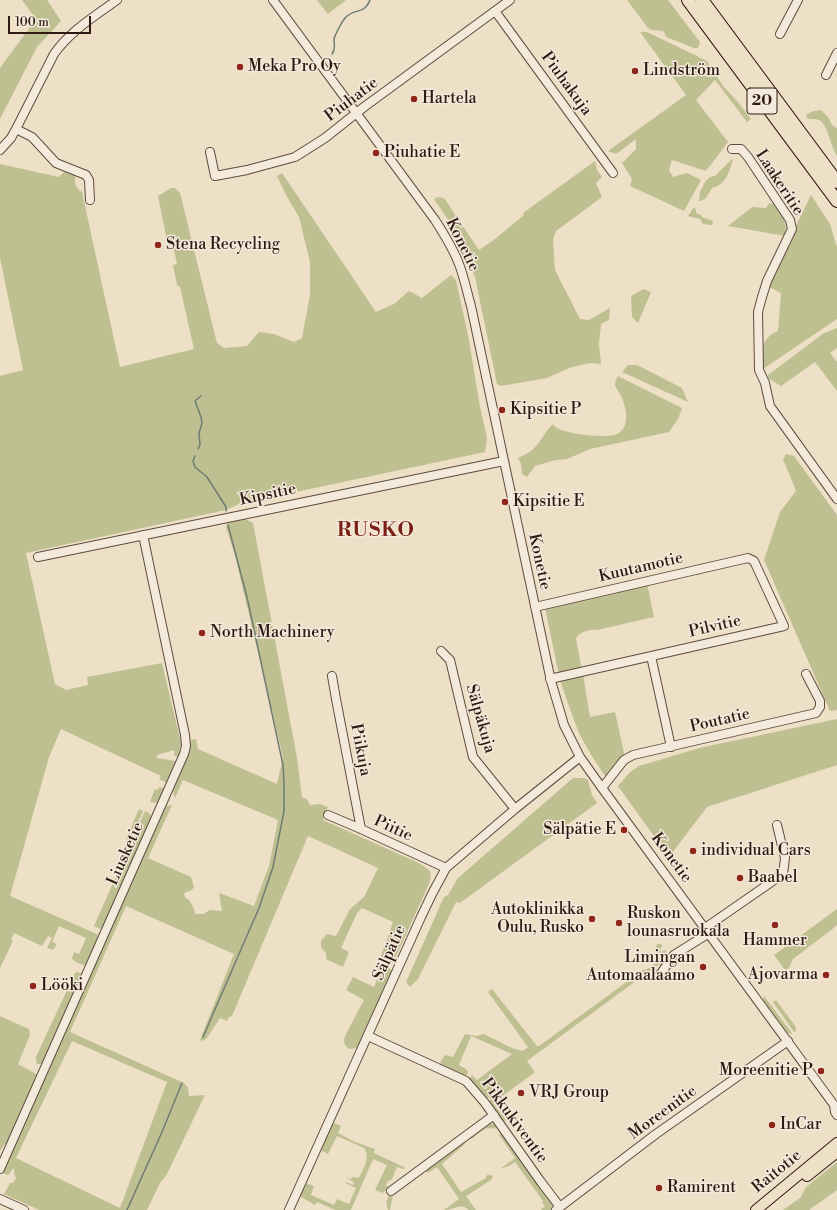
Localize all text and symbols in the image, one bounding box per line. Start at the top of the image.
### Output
scale bar [10,8,93,34]
text: 100 m [15,15,49,30]
street label: Piuhakuja [536,48,596,120]
place label: Meka Pro Oy [248,57,341,77]
place label: Lindström [643,61,720,81]
marker: Meka Pro Oy [235,62,245,72]
marker: Lindström [630,66,640,76]
street label: Piuhatie [321,74,383,126]
road number: 20 [747,88,777,114]
place label: Hartela [422,89,477,109]
marker: Hartela [409,94,419,104]
place label: Piuhatie E [384,143,460,163]
street label: Laakeritie [751,147,807,219]
marker: Piuhatie E [371,148,381,158]
street label: Konetie [441,215,483,275]
place label: Stena Recycling [166,235,280,255]
marker: Stena Recycling [153,240,163,250]
place label: Kipsitie P [510,400,582,420]
marker: Kipsitie P [497,405,507,415]
street label: Kipsitie [238,480,298,510]
place label: Kipsitie E [513,492,585,512]
marker: Kipsitie E [500,497,510,507]
district label: RUSKO [337,519,415,543]
street label: Konetie [524,532,554,592]
street label: Kuutamotie [597,549,685,587]
street label: Pilvitie [687,612,743,642]
place label: North Machinery [210,623,335,643]
marker: North Machinery [197,628,207,638]
street label: Sälpäkuja [461,682,499,756]
street label: Poutatie [688,705,752,737]
street label: Piikuja [346,722,374,778]
street label: Piitie [371,812,415,846]
street label: Liusketie [104,819,148,889]
place label: Sälpätie E [543,820,616,840]
marker: Sälpätie E [619,825,629,835]
street label: Konetie [646,829,696,887]
place label: individual Cars [701,841,811,861]
marker: individual Cars [688,846,698,856]
place label: Baabel [748,868,797,888]
marker: Baabel [735,873,745,883]
place label: Autoklinikka Oulu, Rusko [491,900,584,938]
place label: Ruskon lounasruokala [627,904,730,942]
marker: Autoklinikka Oulu, Rusko [587,914,597,924]
marker: Ruskon lounasruokala [614,918,624,928]
marker: Hammer [770,920,780,930]
street label: Sälpätie [369,922,411,984]
place label: Hammer [743,931,807,951]
place label: Limingan Automaalaamo [586,948,695,986]
marker: Limingan Automaalaamo [698,962,708,972]
place label: Ajovarma [748,965,818,985]
marker: Ajovarma [821,970,831,980]
place label: Lööki [41,976,83,996]
marker: Lööki [28,981,38,991]
place label: Moreenitie P [719,1061,813,1081]
marker: Moreenitie P [816,1066,826,1076]
street label: Pikkukiventie [477,1075,551,1167]
street label: Moreenitie [625,1082,701,1144]
place label: VRJ Group [529,1083,609,1103]
marker: VRJ Group [516,1088,526,1098]
place label: InCar [780,1115,822,1135]
marker: InCar [767,1120,777,1130]
street label: Raitotie [748,1146,806,1198]
place label: Ramirent [667,1178,736,1198]
marker: Ramirent [654,1183,664,1193]

